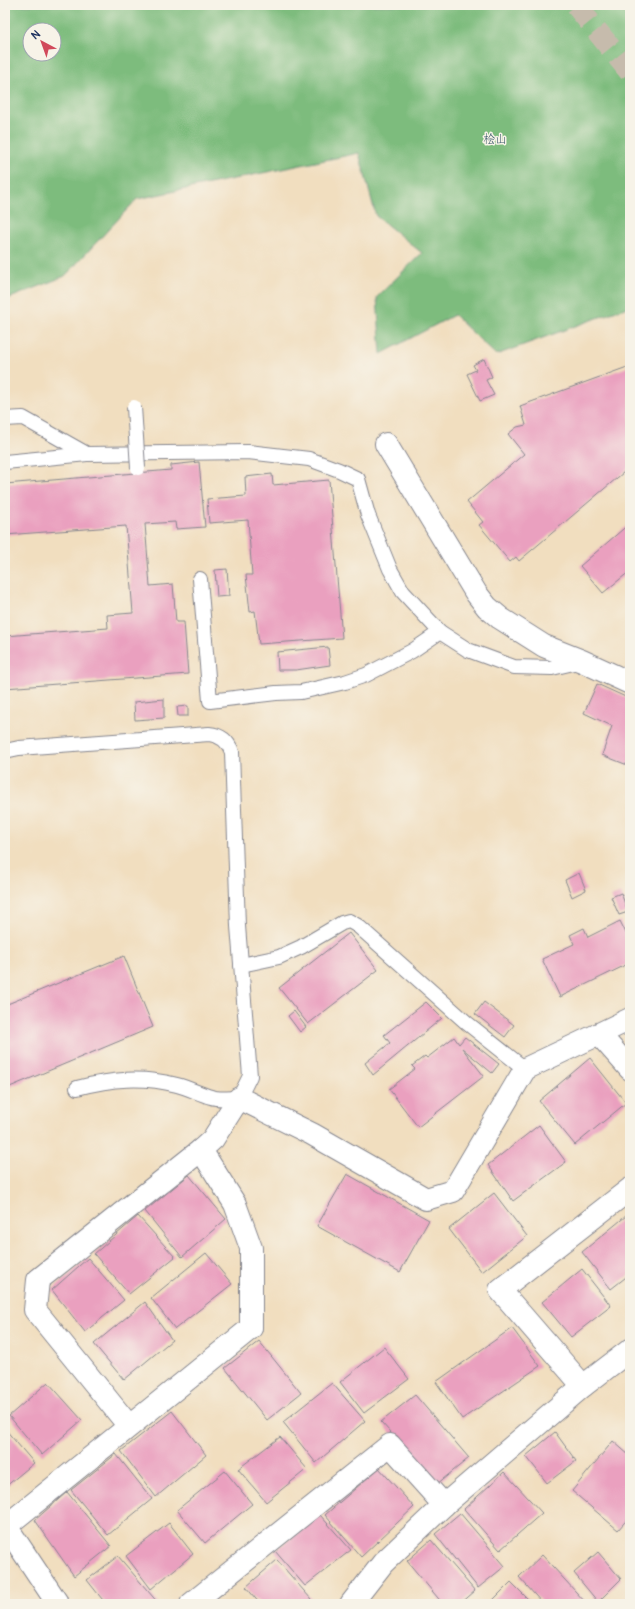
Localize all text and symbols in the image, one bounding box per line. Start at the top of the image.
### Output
north arrow [22,22,62,62]
text: N [29,27,43,42]
park label: 桧山 [483,132,507,147]

